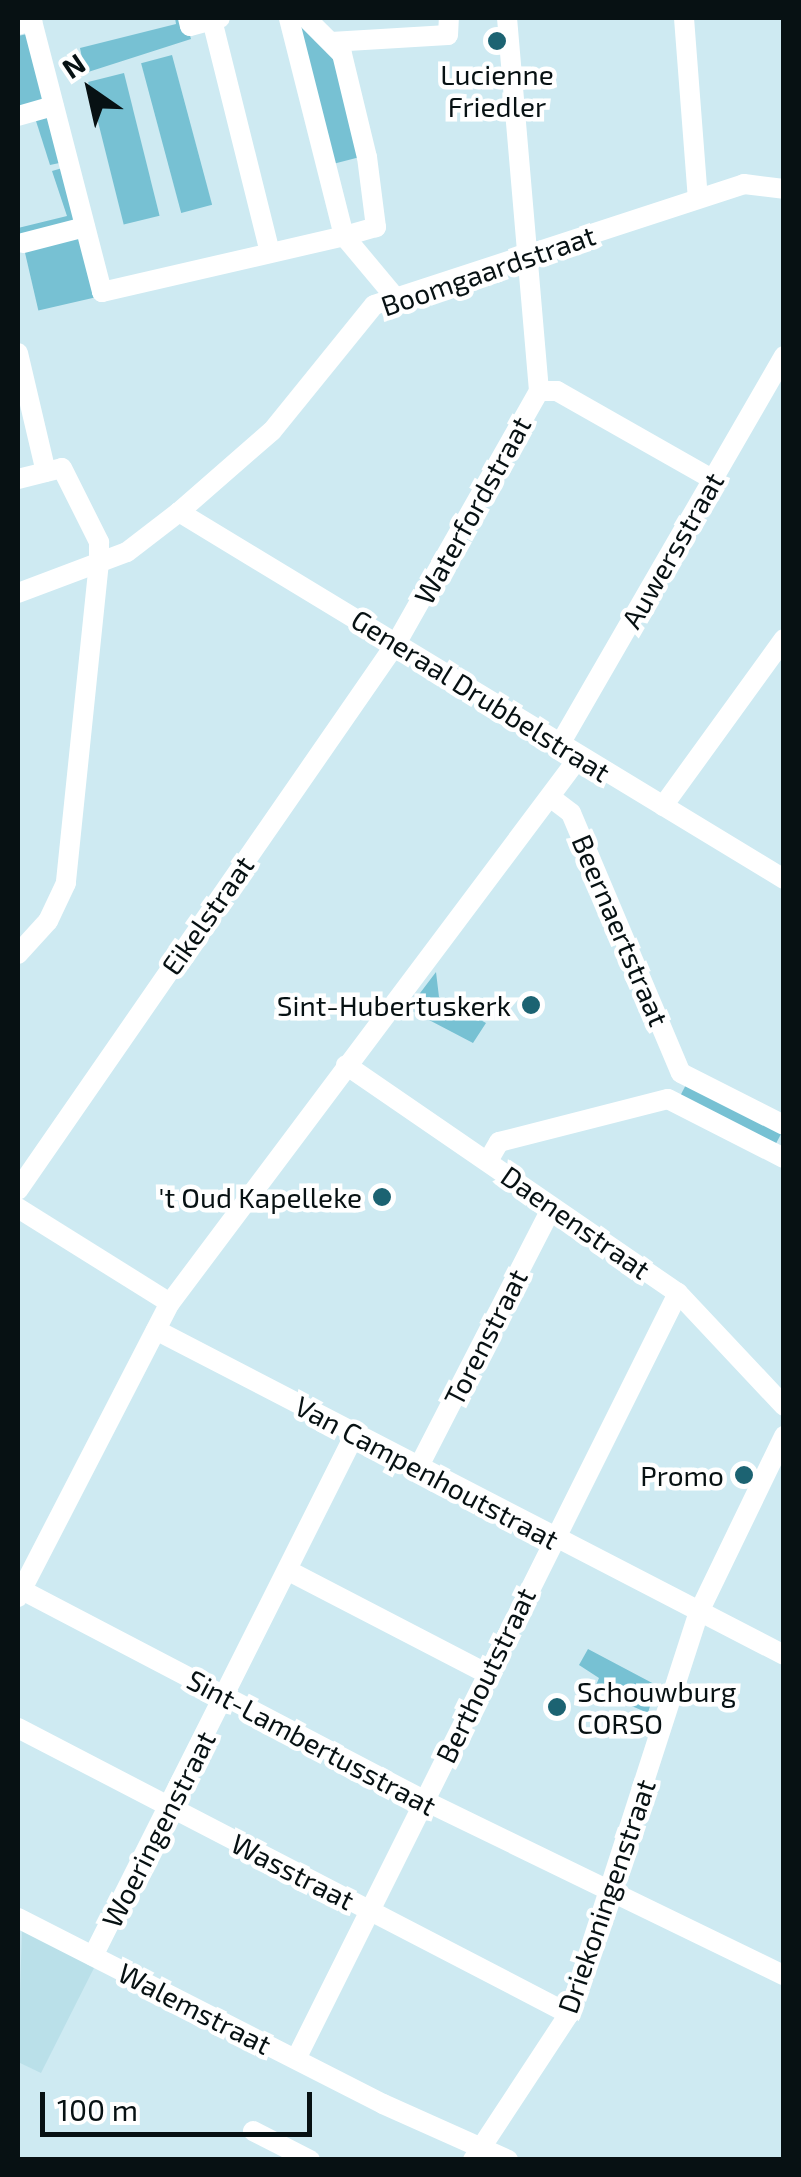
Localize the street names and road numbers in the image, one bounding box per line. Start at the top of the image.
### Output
street label: Boomgaardstraat [376,218,600,322]
street label: Waterfordstraat [407,410,537,610]
street label: Auwersstraat [614,466,730,634]
street label: Generaal Drubbelstraat [345,602,617,788]
street label: Beernaertstraat [566,829,676,1031]
street label: Eikelstraat [154,849,260,981]
street label: Daenenstraat [495,1158,657,1286]
street label: Torenstraat [436,1263,534,1411]
street label: Van Campenhoutstraat [289,1388,565,1556]
street label: Berthoutstraat [428,1582,542,1768]
street label: Sint-Lambertusstraat [182,1662,442,1822]
street label: Woeringenstraat [94,1725,222,1933]
street label: Driekoningenstraat [550,1775,662,2017]
street label: Wasstraat [226,1826,360,1916]
street label: Walemstraat [113,1955,277,2061]

